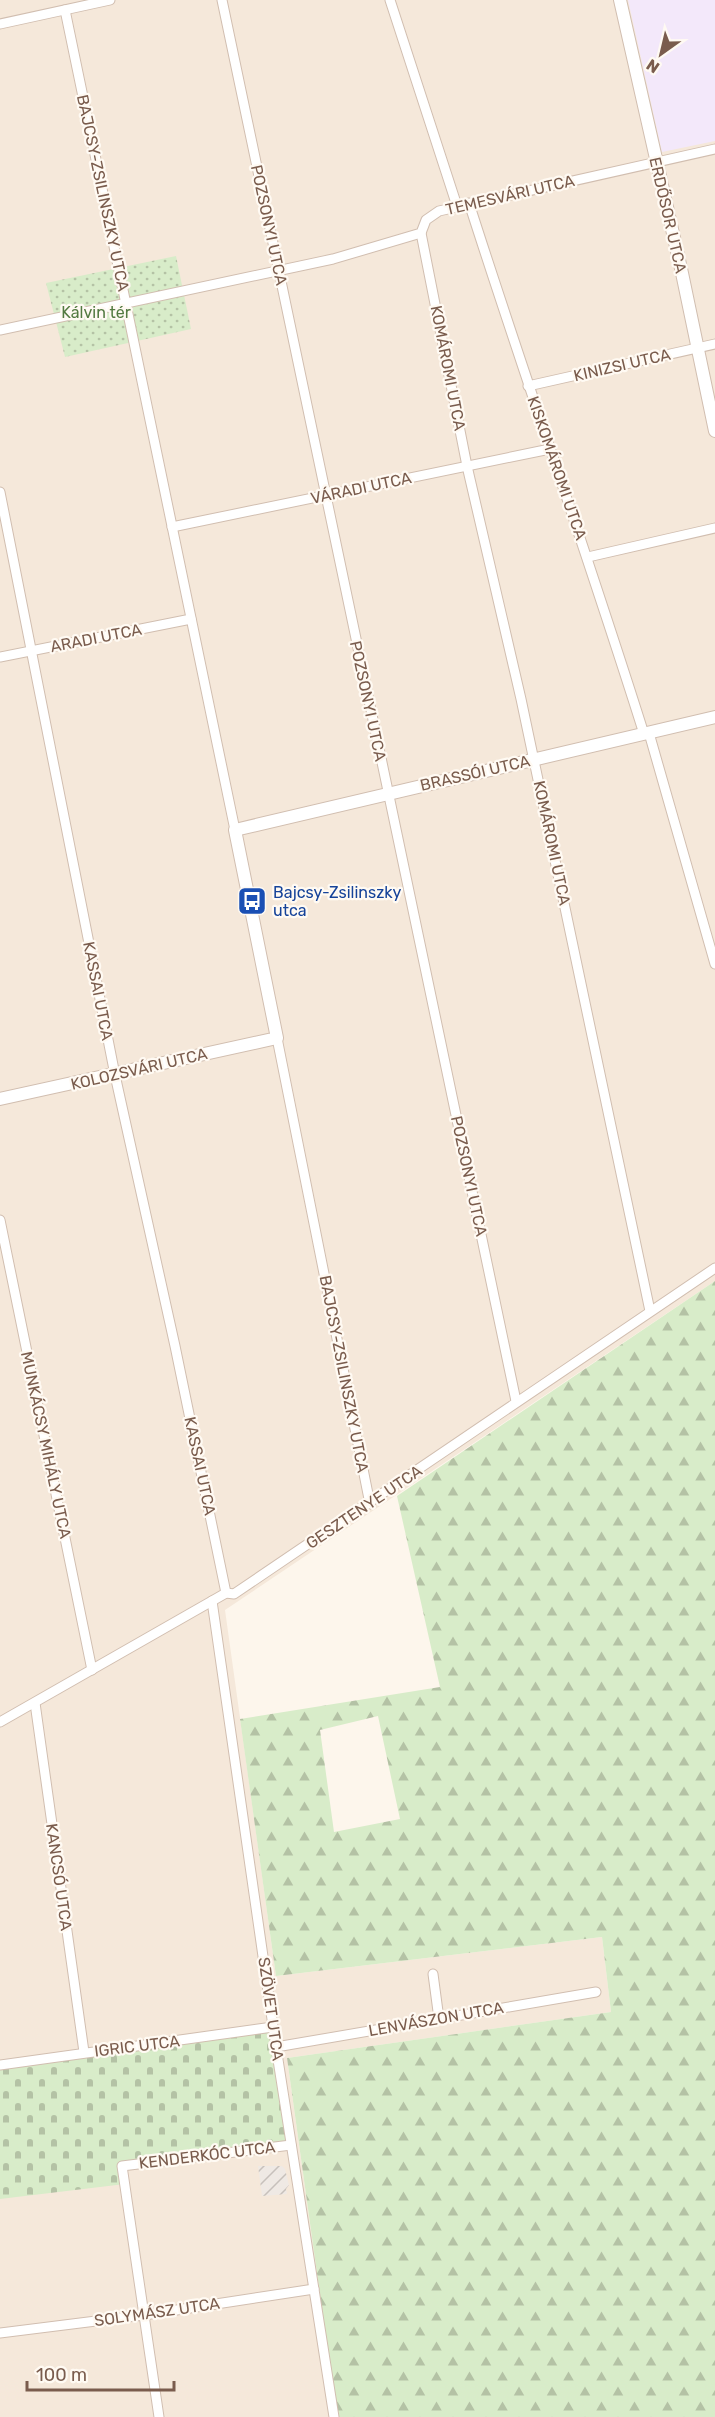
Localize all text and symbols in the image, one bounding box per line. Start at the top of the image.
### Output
north arrow [631,24,691,84]
text: N [643,55,663,77]
street label: BAJCSY-ZSILINSZKY UTCA [73,93,133,293]
street label: ERDŐSOR UTCA [645,155,692,275]
street label: POZSONYI UTCA [247,163,291,287]
street label: TEMESVÁRI UTCA [444,171,577,219]
park label: Kálvin tér [61,303,131,322]
street label: KOMÁROMI UTCA [427,304,470,432]
street label: KINIZSI UTCA [572,345,673,385]
street label: KISKOMÁROMI UTCA [523,394,591,543]
street label: VÁRADI UTCA [309,468,413,508]
street label: ARADI UTCA [49,620,144,656]
street label: POZSONYI UTCA [346,639,390,763]
street label: BRASSÓI UTCA [418,750,532,795]
street label: KOMÁROMI UTCA [529,779,575,907]
place label: Bajcsy-Zsilinszky utca [273,883,402,920]
bus stop icon: Bajcsy-Zsilinszky utca [236,885,268,917]
street label: KASSAI UTCA [79,940,117,1042]
street label: KOLOZSVÁRI UTCA [69,1044,209,1094]
street label: POZSONYI UTCA [447,1114,491,1238]
street label: BAJCSY-ZSILINSZKY UTCA [316,1274,373,1475]
street label: MUNKÁCSY MIHÁLY UTCA [17,1350,75,1541]
street label: KASSAI UTCA [180,1415,220,1517]
street label: GESZTENYE UTCA [302,1461,426,1553]
street label: KANCSÓ UTCA [42,1822,77,1932]
street label: SZÖVET UTCA [254,1956,288,2062]
street label: LENVÁSZON UTCA [367,1998,505,2040]
street label: IGRIC UTCA [93,2031,181,2061]
street label: KENDERKÓC UTCA [137,2136,277,2173]
street label: SOLYMÁSZ UTCA [93,2294,221,2330]
scale bar [27,2354,174,2392]
text: 100 m [36,2364,87,2386]

